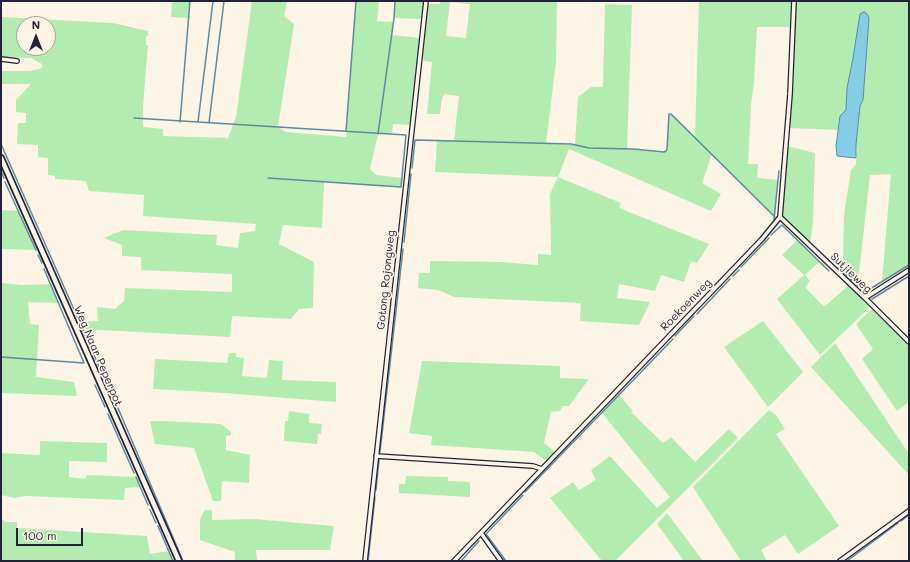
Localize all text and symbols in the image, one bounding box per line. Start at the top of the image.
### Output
north arrow [16,16,56,56]
text: N [32,17,40,32]
street label: Gotong Rojongweg [374,230,398,330]
street label: Sutjieweg [827,250,875,296]
street label: Roekoenweg [658,276,714,334]
street label: Weg Naar Peperpot [71,304,125,408]
scale bar [18,520,85,546]
text: 100 m [23,527,57,543]

